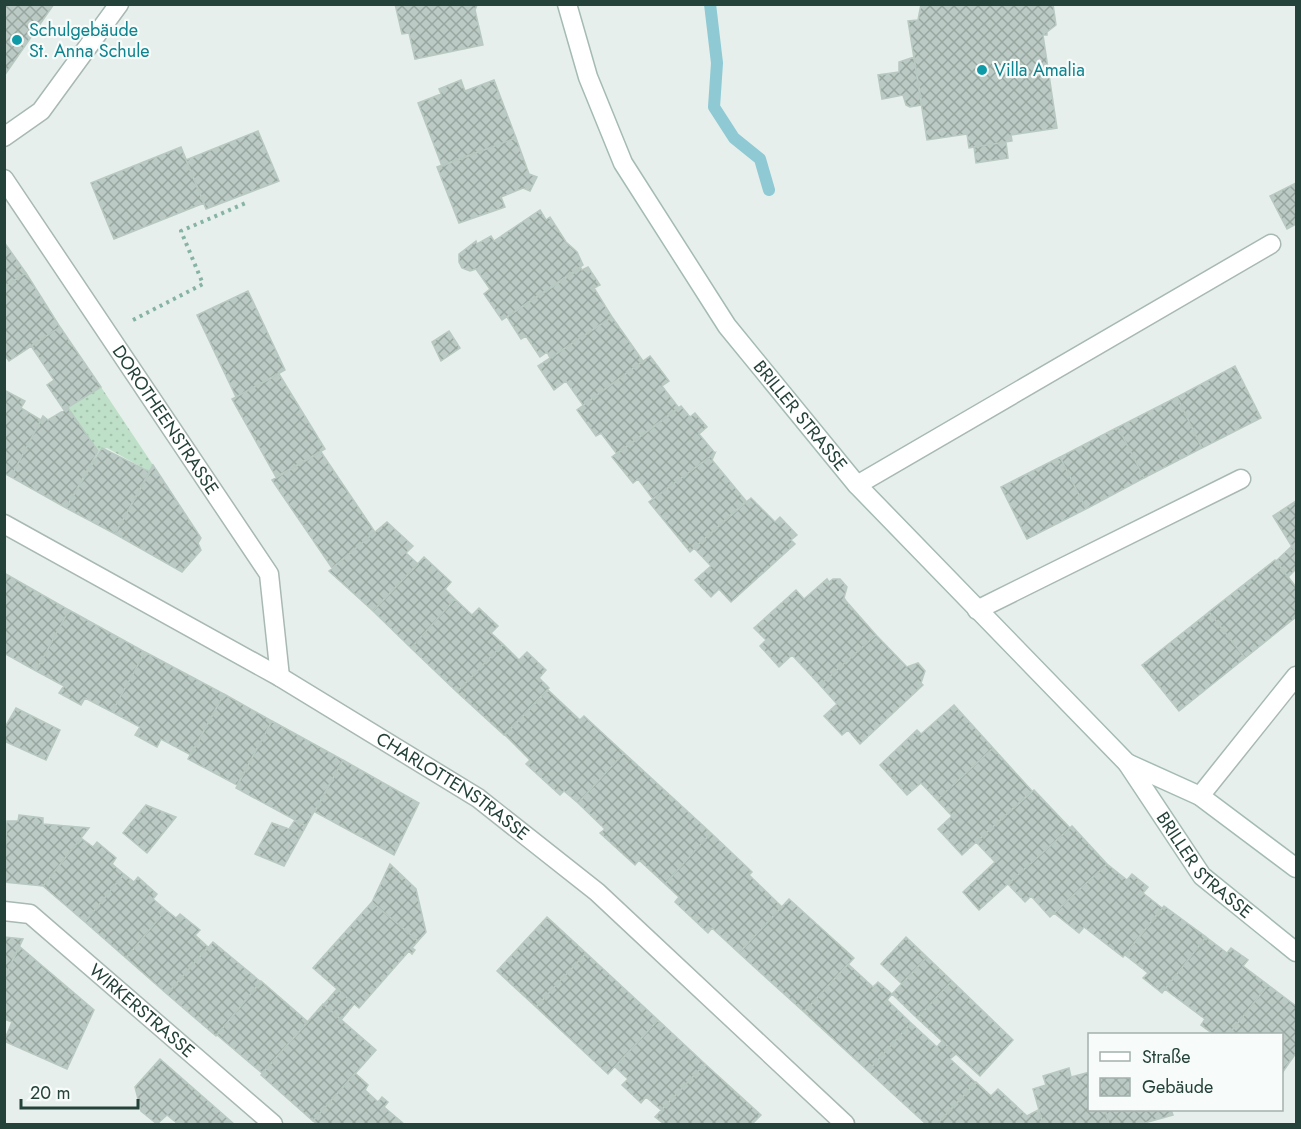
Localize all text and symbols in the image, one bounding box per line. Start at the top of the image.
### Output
place label: Schulgebäude St. Anna Schule [29,17,150,64]
marker: Schulgebäude St. Anna Schule [10,33,24,47]
place label: Villa Amalia [994,57,1085,83]
marker: Villa Amalia [975,63,989,77]
street label: DOROTHEENSTRASSE [106,340,225,500]
street label: BRILLER STRASSE [747,355,853,477]
street label: CHARLOTTENSTRASSE [371,726,535,847]
street label: BRILLER STRASSE [1150,807,1258,925]
street label: WIRKERSTRASSE [83,958,200,1064]
legend [1088,1033,1283,1111]
text: Straße [1142,1044,1190,1070]
scale bar [21,1072,138,1110]
text: Gebäude [1142,1074,1213,1100]
text: 20 m [30,1080,70,1106]

